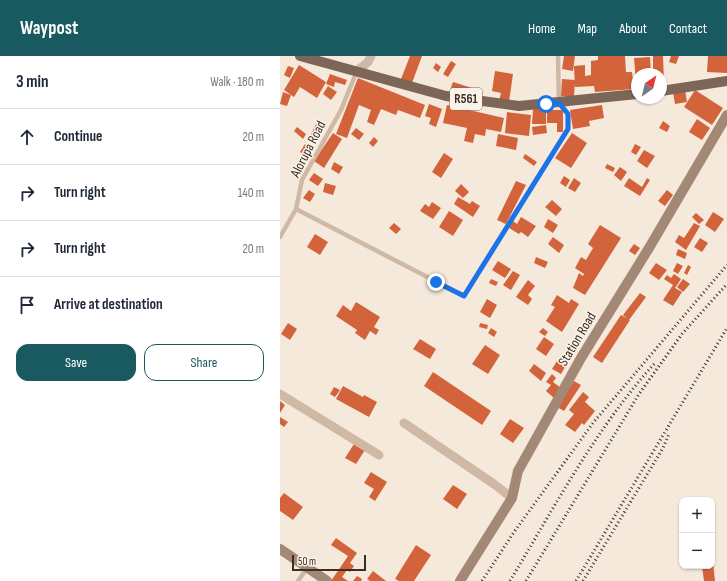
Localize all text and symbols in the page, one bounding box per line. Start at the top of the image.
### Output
text: Waypost [20,17,78,40]
text: Home [528,20,556,37]
text: Map [578,20,597,37]
text: About [619,20,647,37]
text: Contact [669,20,707,37]
north arrow [631,68,667,104]
text: 3 min [16,72,49,92]
text: Walk · 180 m [210,74,264,90]
road number: R561 [450,88,482,110]
route start [537,95,555,113]
street label: Alorupa Road [286,118,330,181]
icon: ahead [16,126,38,148]
text: Continue [54,127,103,146]
text: 20 m [242,129,264,145]
icon: right [16,182,38,204]
text: Turn right [54,183,106,202]
text: 140 m [238,185,264,201]
icon: right [16,238,38,260]
text: Turn right [54,239,106,258]
text: 20 m [242,241,264,257]
route end [427,273,445,291]
icon: arrive [16,294,38,316]
text: Arrive at destination [54,295,163,314]
street label: Station Road [554,309,600,369]
button: Save [16,344,136,381]
button: Share [144,344,264,381]
map controls [679,497,715,569]
button: + [679,497,715,533]
button: − [679,533,715,569]
scale bar [292,553,366,572]
text: 50 m [298,555,316,568]

